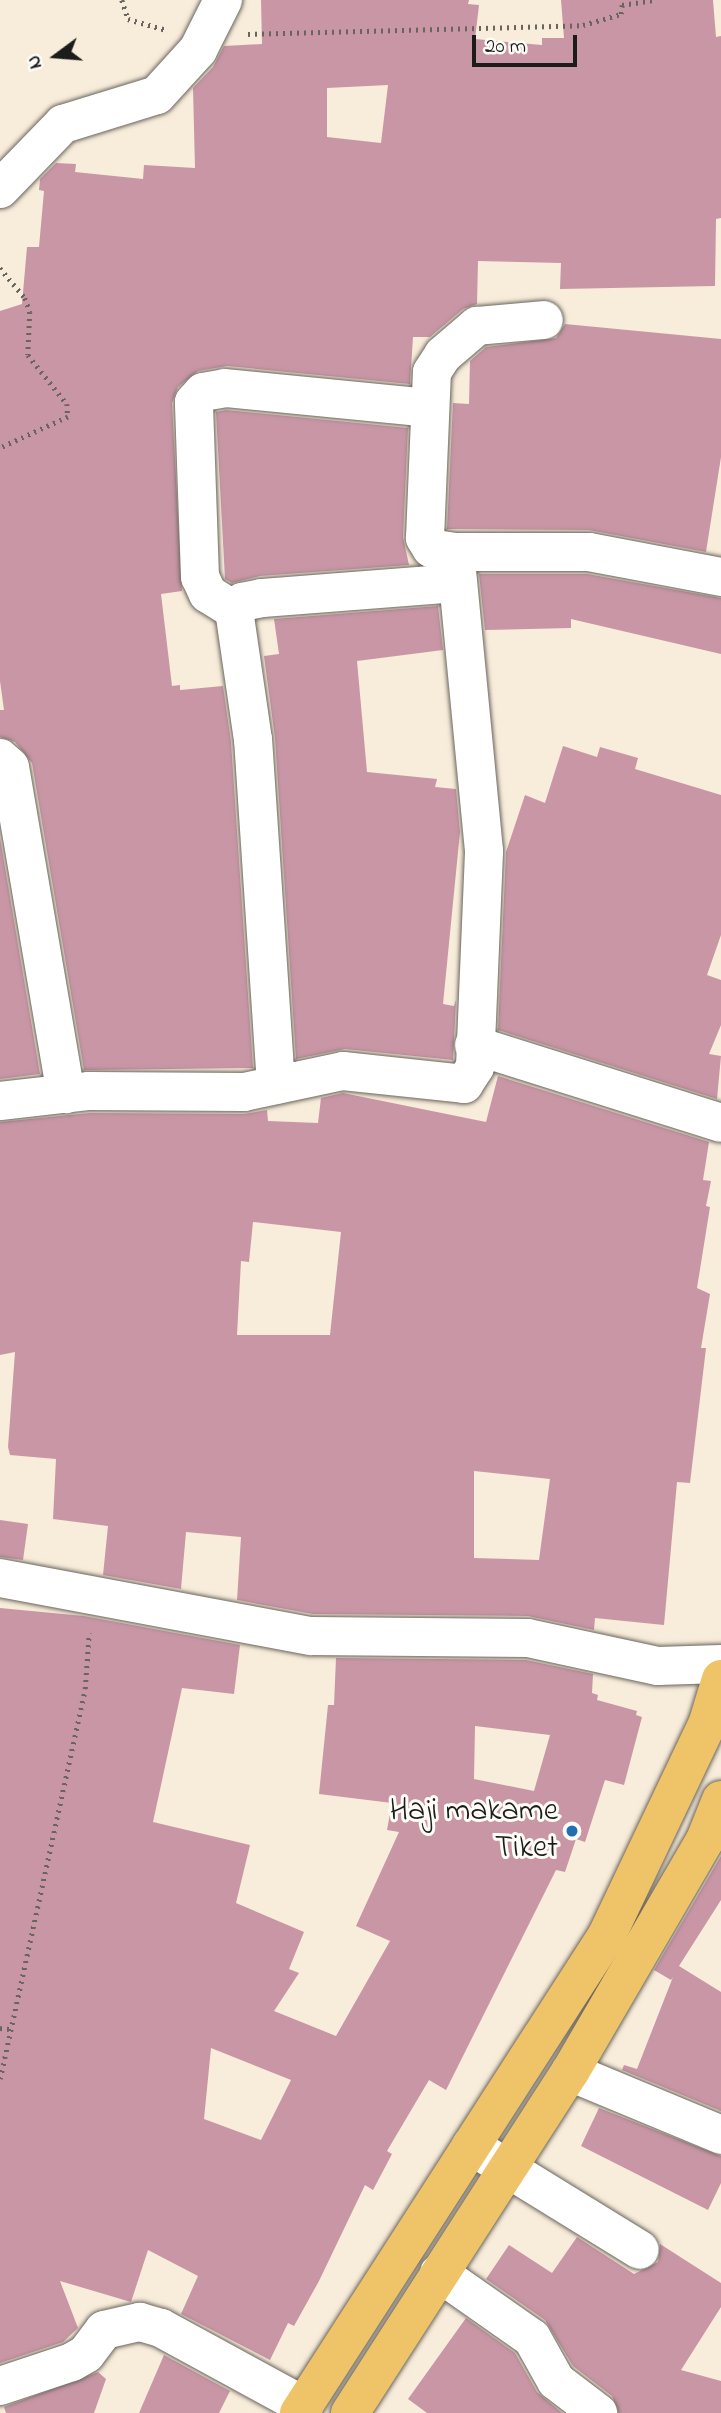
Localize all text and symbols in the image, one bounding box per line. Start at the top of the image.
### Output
north arrow [21,21,91,91]
scale bar [476,21,581,65]
text: 20 m [485,32,526,62]
text: N [21,52,50,72]
place label: Haji makame Tiket [389,1794,558,1869]
marker: Haji makame Tiket [564,1823,580,1839]

